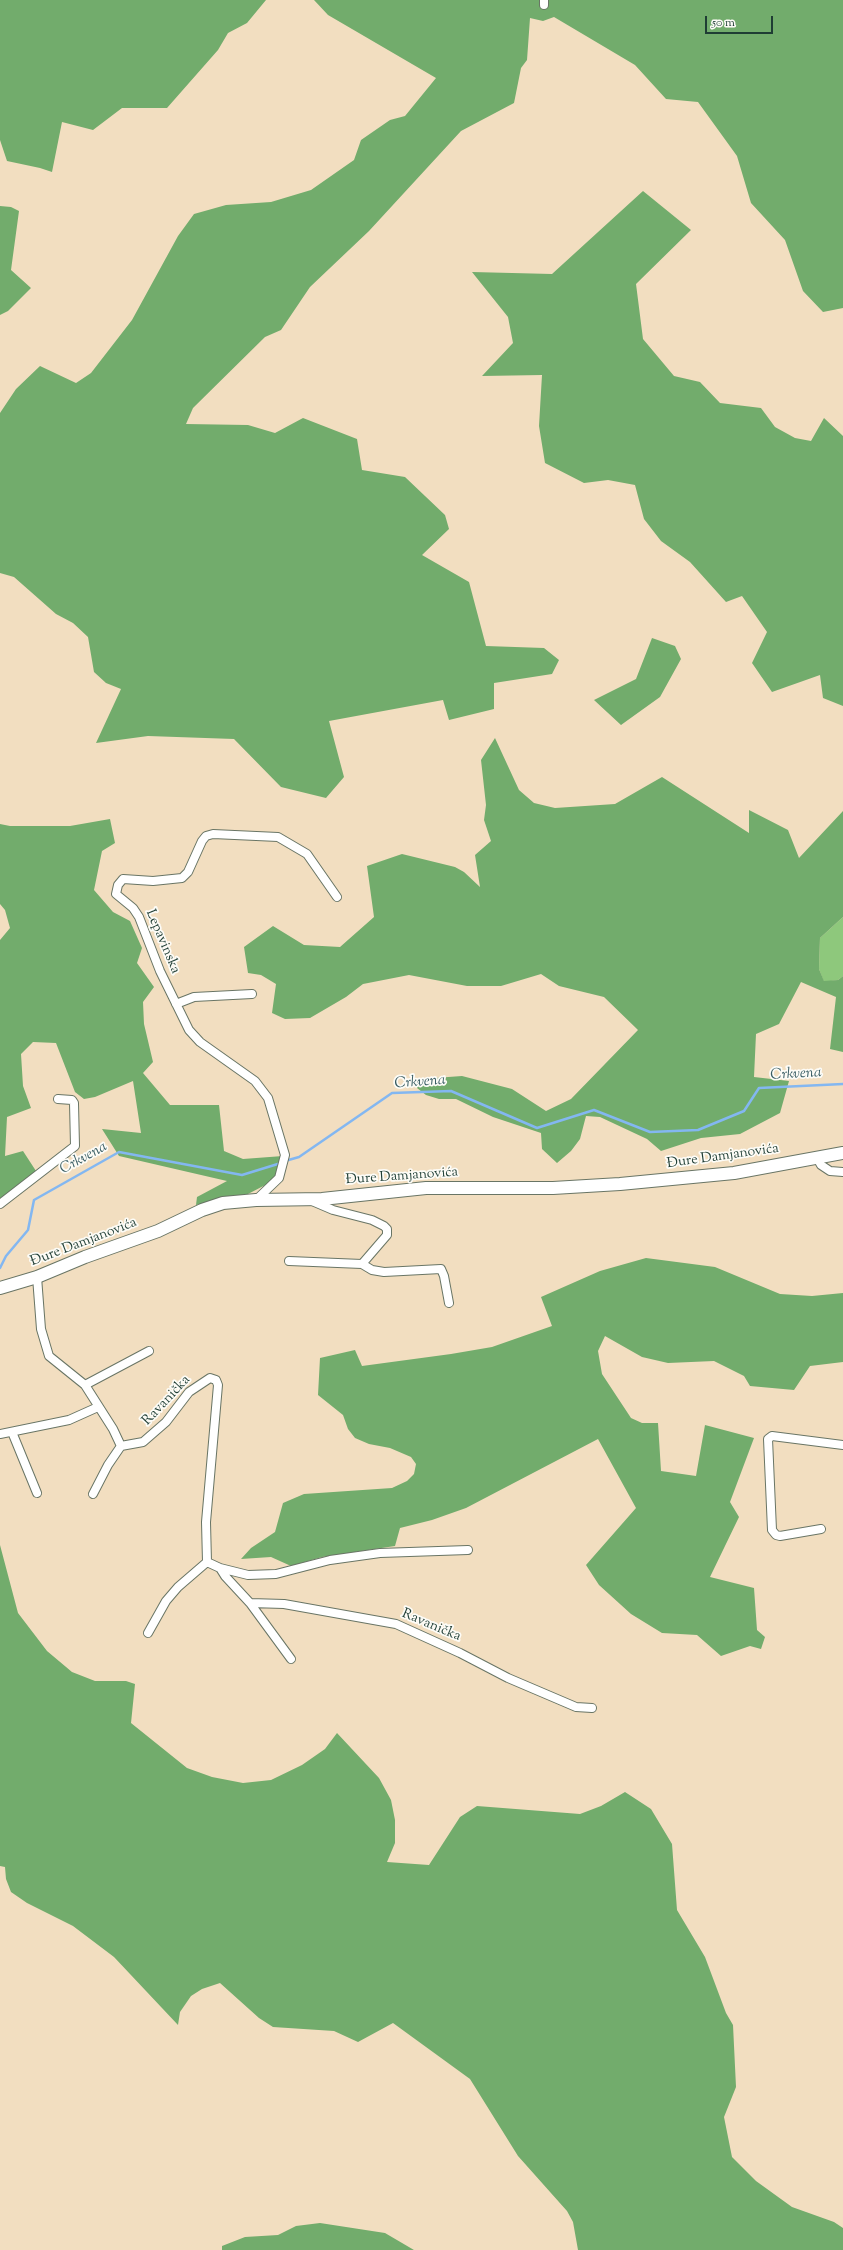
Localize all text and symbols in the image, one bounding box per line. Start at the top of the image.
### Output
scale bar [707,8,775,34]
text: 50 m [712,14,735,32]
street label: Lepavinska [141,907,183,977]
water label: Crkvena [770,1065,822,1085]
water label: Crkvena [394,1072,446,1094]
water label: Crkvena [57,1139,111,1179]
street label: Đure Damjanovića [666,1141,780,1173]
street label: Đure Damjanovića [345,1165,459,1189]
street label: Đure Damjanovića [28,1215,140,1271]
street label: Ravanička [140,1372,194,1430]
street label: Ravanička [399,1606,463,1646]

